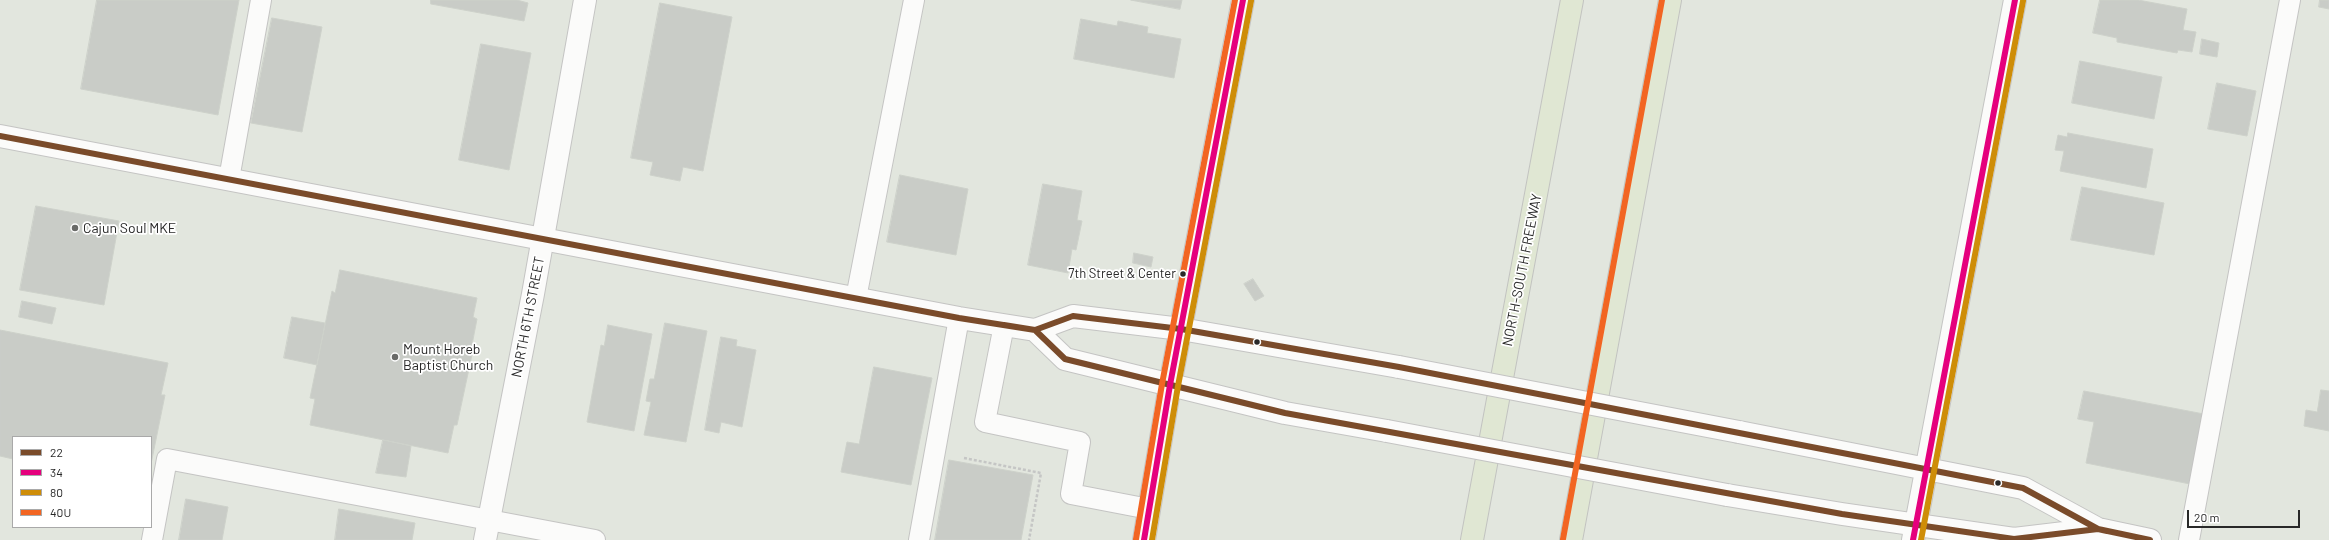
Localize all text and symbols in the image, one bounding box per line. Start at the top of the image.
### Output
street label: NORTH-SOUTH FREEWAY [1499,192,1545,348]
place label: Cajun Soul MKE [83,220,176,236]
marker: Cajun Soul MKE [70,223,80,233]
street label: NORTH 6TH STREET [508,255,548,379]
place label: 7th Street & Center [1068,266,1176,282]
marker: 7th Street & Center [1178,269,1188,279]
unlabelled marker [1252,337,1262,347]
place label: Mount Horeb Baptist Church [403,341,493,374]
marker: Mount Horeb Baptist Church [390,352,400,362]
legend [12,436,152,528]
text: 22 [50,445,63,459]
text: 34 [50,465,63,479]
unlabelled marker [1993,478,2003,488]
text: 80 [50,485,63,499]
scale bar [2189,502,2302,528]
text: 40U [50,505,71,519]
text: 20 m [2194,510,2220,524]

